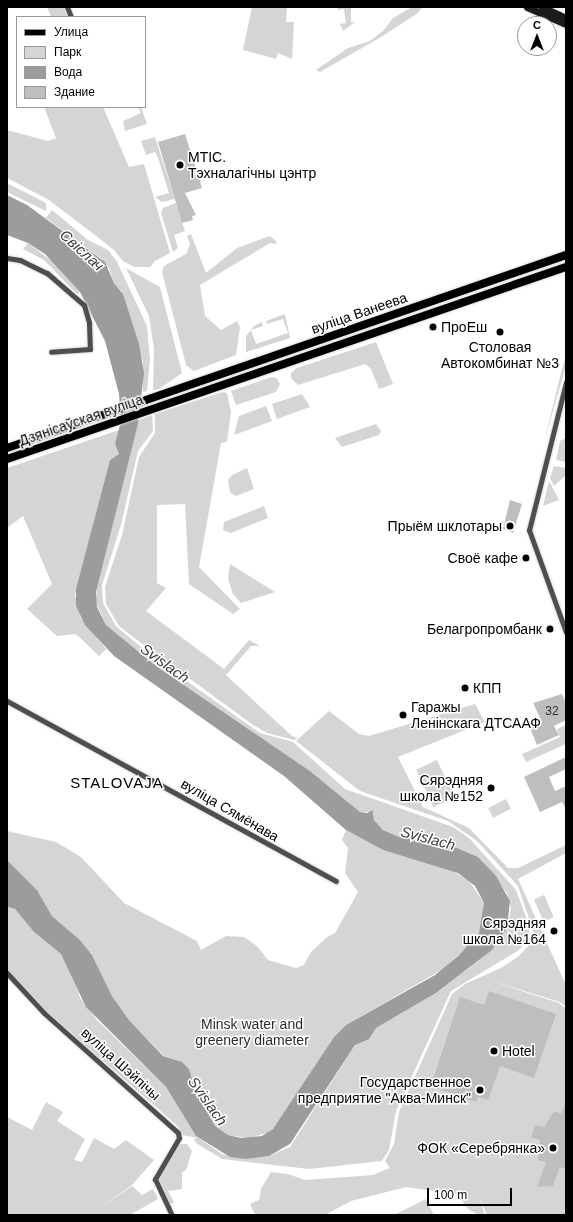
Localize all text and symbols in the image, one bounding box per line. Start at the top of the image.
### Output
legend [16,16,146,108]
north arrow [517,16,557,56]
text: С [533,19,541,31]
text: Улица [54,25,88,39]
text: Парк [54,45,81,59]
text: Вода [54,65,82,79]
text: Здание [54,85,95,99]
place label: МТІС. Тэхналагічны цэнтр [188,149,316,182]
marker: МТІС. Тэхналагічны цэнтр [175,160,185,170]
water label: Свіслач [56,226,108,274]
street label: вуліца Ванеева [309,289,409,337]
place label: ПроЕш [441,319,487,335]
marker: ПроЕш [428,322,438,332]
marker: Столовая Автокомбинат №3 [495,327,505,337]
place label: Столовая Автокомбинат №3 [441,339,559,372]
street label: Дзянісаўская вуліца [17,391,145,449]
place label: Прыём шклотары [388,518,502,534]
marker: Прыём шклотары [505,521,515,531]
place label: Своё кафе [448,550,518,566]
marker: Своё кафе [521,553,531,563]
place label: Белагропромбанк [427,621,542,637]
marker: Белагропромбанк [545,624,555,634]
water label: Svislach [137,639,193,687]
place label: КПП [473,680,501,696]
marker: КПП [460,683,470,693]
place label: Гаражы Ленінскага ДТСААФ [411,699,541,732]
house number: 32 [545,705,559,719]
marker: Гаражы Ленінскага ДТСААФ [398,710,408,720]
place label: Сярэдняя школа №152 [400,772,483,804]
district label: STALOVAJA [70,774,164,792]
street label: вуліца Сямёнава [178,775,282,845]
marker: Сярэдняя школа №152 [486,783,496,793]
water label: Svislach [399,822,457,854]
place label: Сярэдняя школа №164 [463,915,546,948]
marker: Сярэдняя школа №164 [549,926,559,936]
park label: Minsk water and greenery diameter [195,1016,309,1048]
street label: вуліца Шэйпічы [78,1024,164,1104]
place label: Hotel [502,1043,535,1059]
marker: Hotel [489,1046,499,1056]
water label: Svislach [185,1073,231,1129]
place label: Государственное предприятие "Аква-Минск" [298,1074,471,1106]
marker: Государственное предприятие "Аква-Минск" [474,1084,486,1096]
place label: ФОК «Серебрянка» [417,1140,545,1156]
marker: ФОК «Серебрянка» [548,1143,558,1153]
scale bar [429,1180,514,1206]
text: 100 m [434,1188,467,1202]

